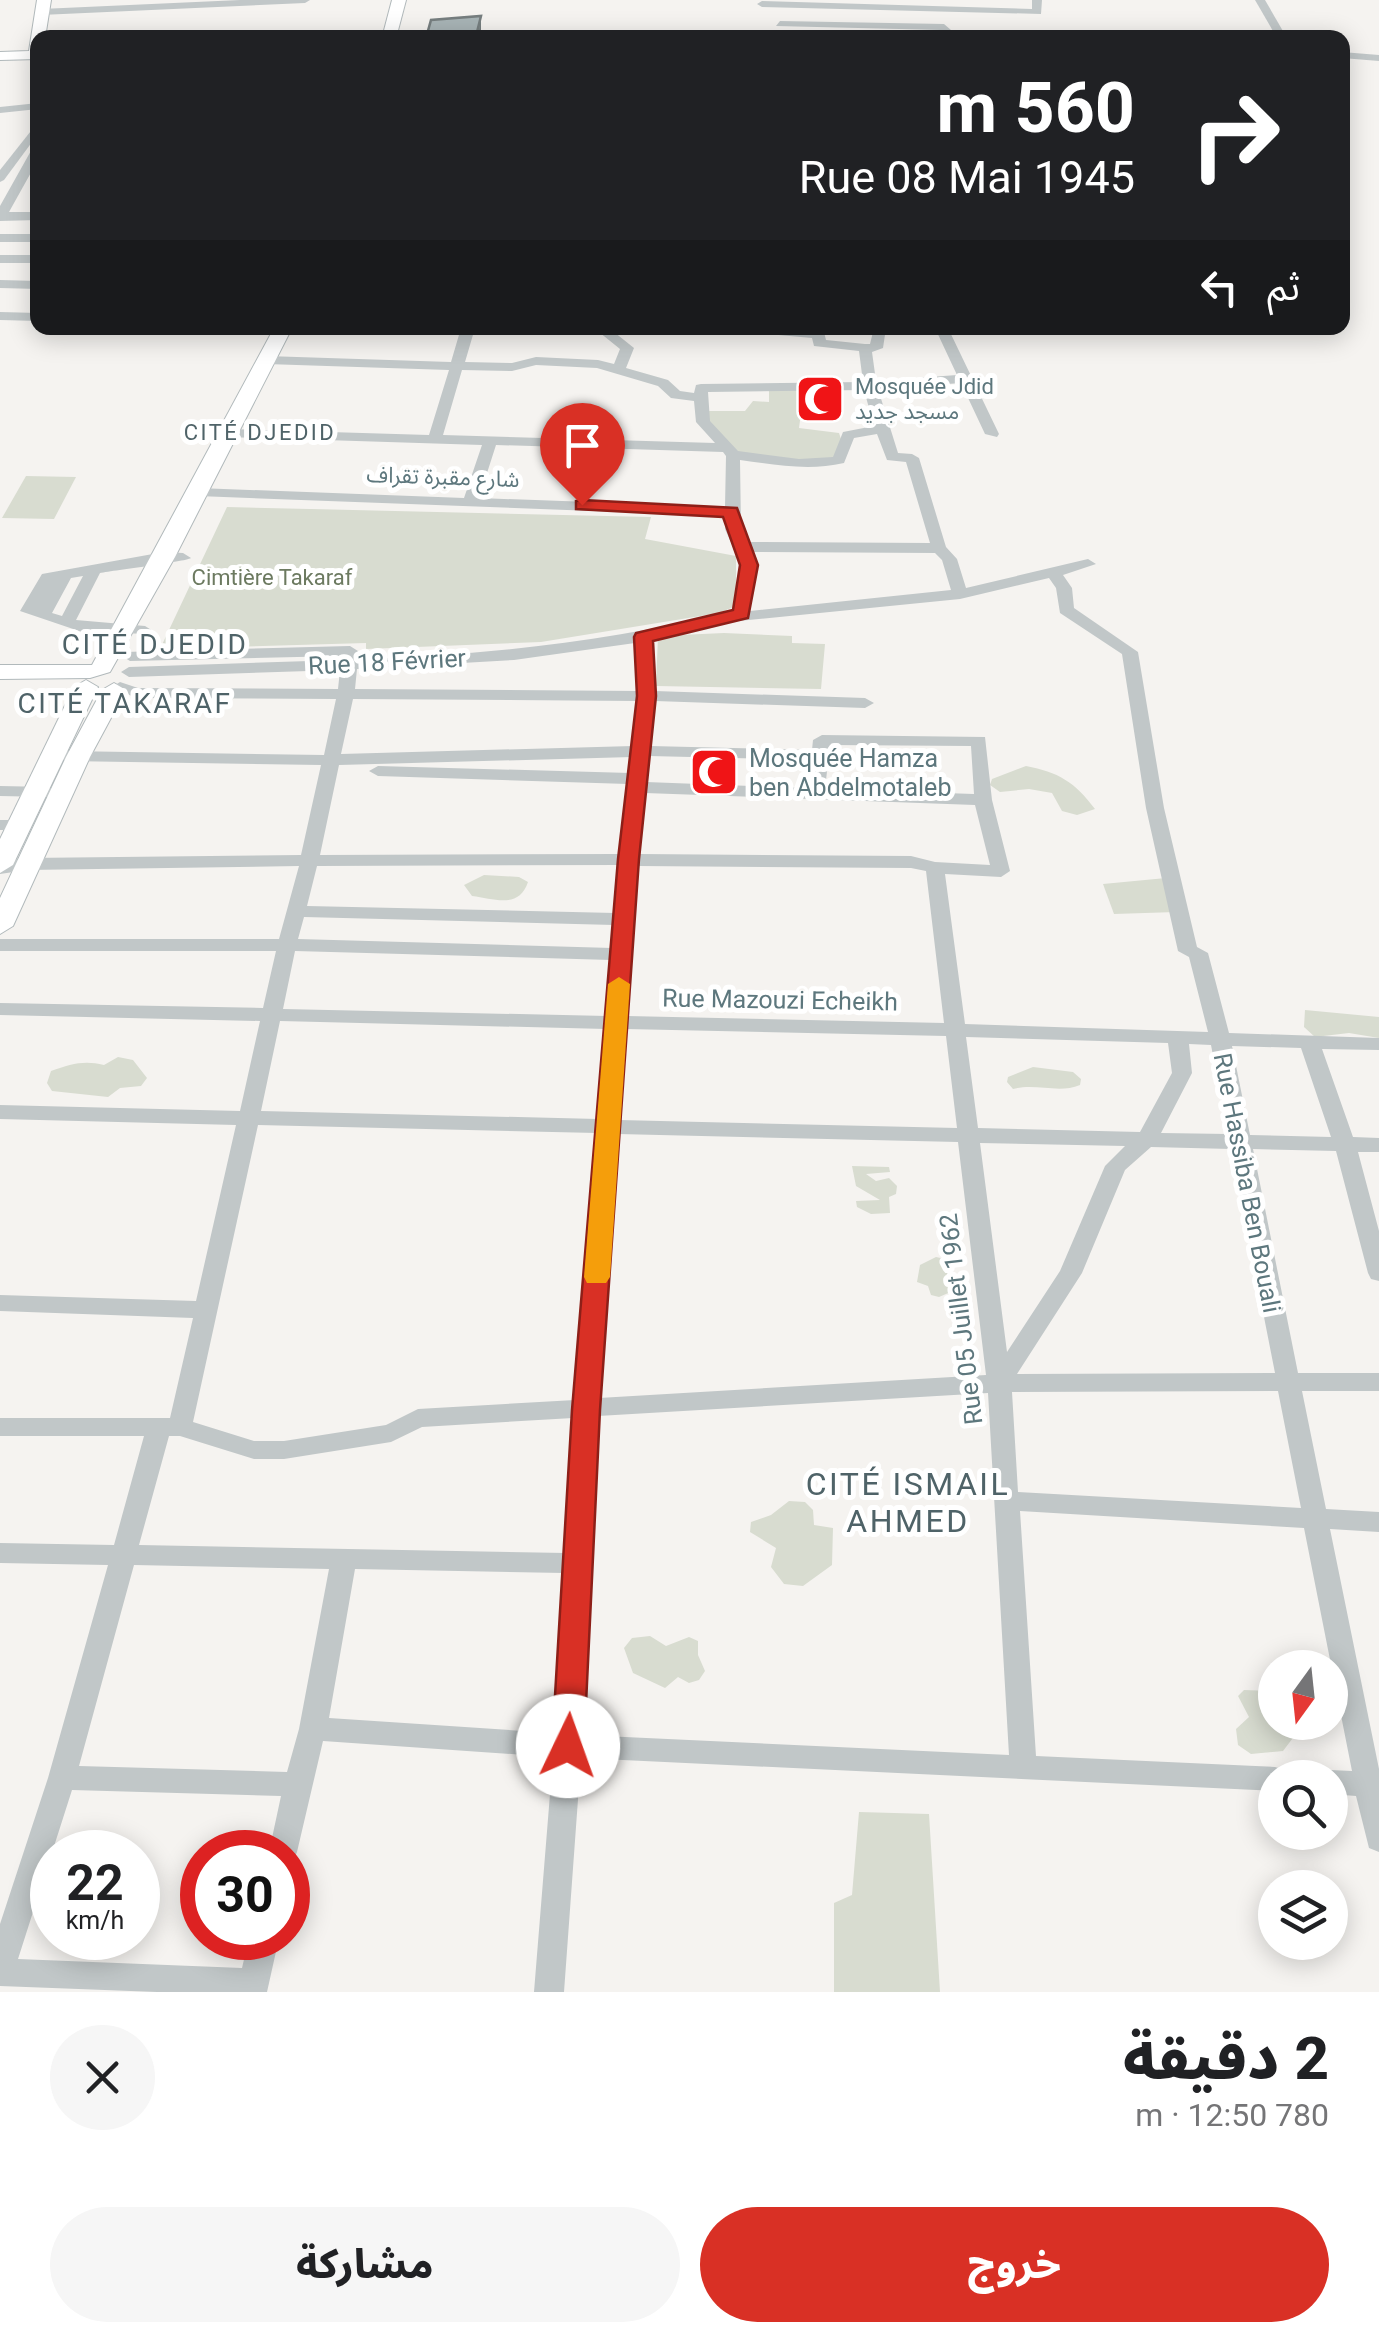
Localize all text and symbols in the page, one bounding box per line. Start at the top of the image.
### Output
text: 560 m [936,67,1135,149]
icon: right [1170,70,1300,200]
text: Rue 08 Mai 1945 [799,151,1135,204]
icon: left [1192,260,1247,315]
text: ثم [1267,265,1300,309]
mosque icon: Mosquée Jdid مسجد جديد [794,373,846,425]
place label: Mosquée Jdid مسجد جديد [855,374,994,424]
pin [540,403,625,506]
icon: arrive [555,418,610,473]
district label: CITÉ DJEDID [184,420,336,445]
street label: شارع مقبرة تقراف [366,462,520,496]
park label: Cimtière Takaraf [192,565,353,590]
district label: CITÉ DJEDID [62,628,248,661]
street label: Rue 18 Février [307,643,467,681]
district label: CITÉ TAKARAF [17,687,233,720]
place label: Mosquée Hamza ben Abdelmotaleb [749,744,951,802]
mosque icon: Mosquée Hamza ben Abdelmotaleb [688,746,740,798]
street label: Rue Mazouzi Echeikh [662,983,898,1017]
street label: Rue Hassiba Ben Bouali [1208,1051,1286,1315]
street label: Rue 05 Juillet 1962 [934,1212,988,1426]
district label: CITÉ ISMAIL AHMED [806,1465,1010,1540]
north arrow [1258,1650,1348,1740]
map controls [1258,1650,1348,1960]
position arrow [516,1694,620,1798]
button: search [1258,1760,1348,1850]
speed limit sign: 30 [180,1830,310,1960]
text: 22 [66,1854,124,1912]
button: layers [1258,1870,1348,1960]
text: km/h [66,1906,124,1935]
text: 2 دقيقة [1123,2023,1329,2094]
button: close [50,2025,155,2130]
text: 780 m · 12:50 [1135,2096,1329,2134]
button: مشاركة [50,2207,680,2322]
button: خروج [700,2207,1329,2322]

